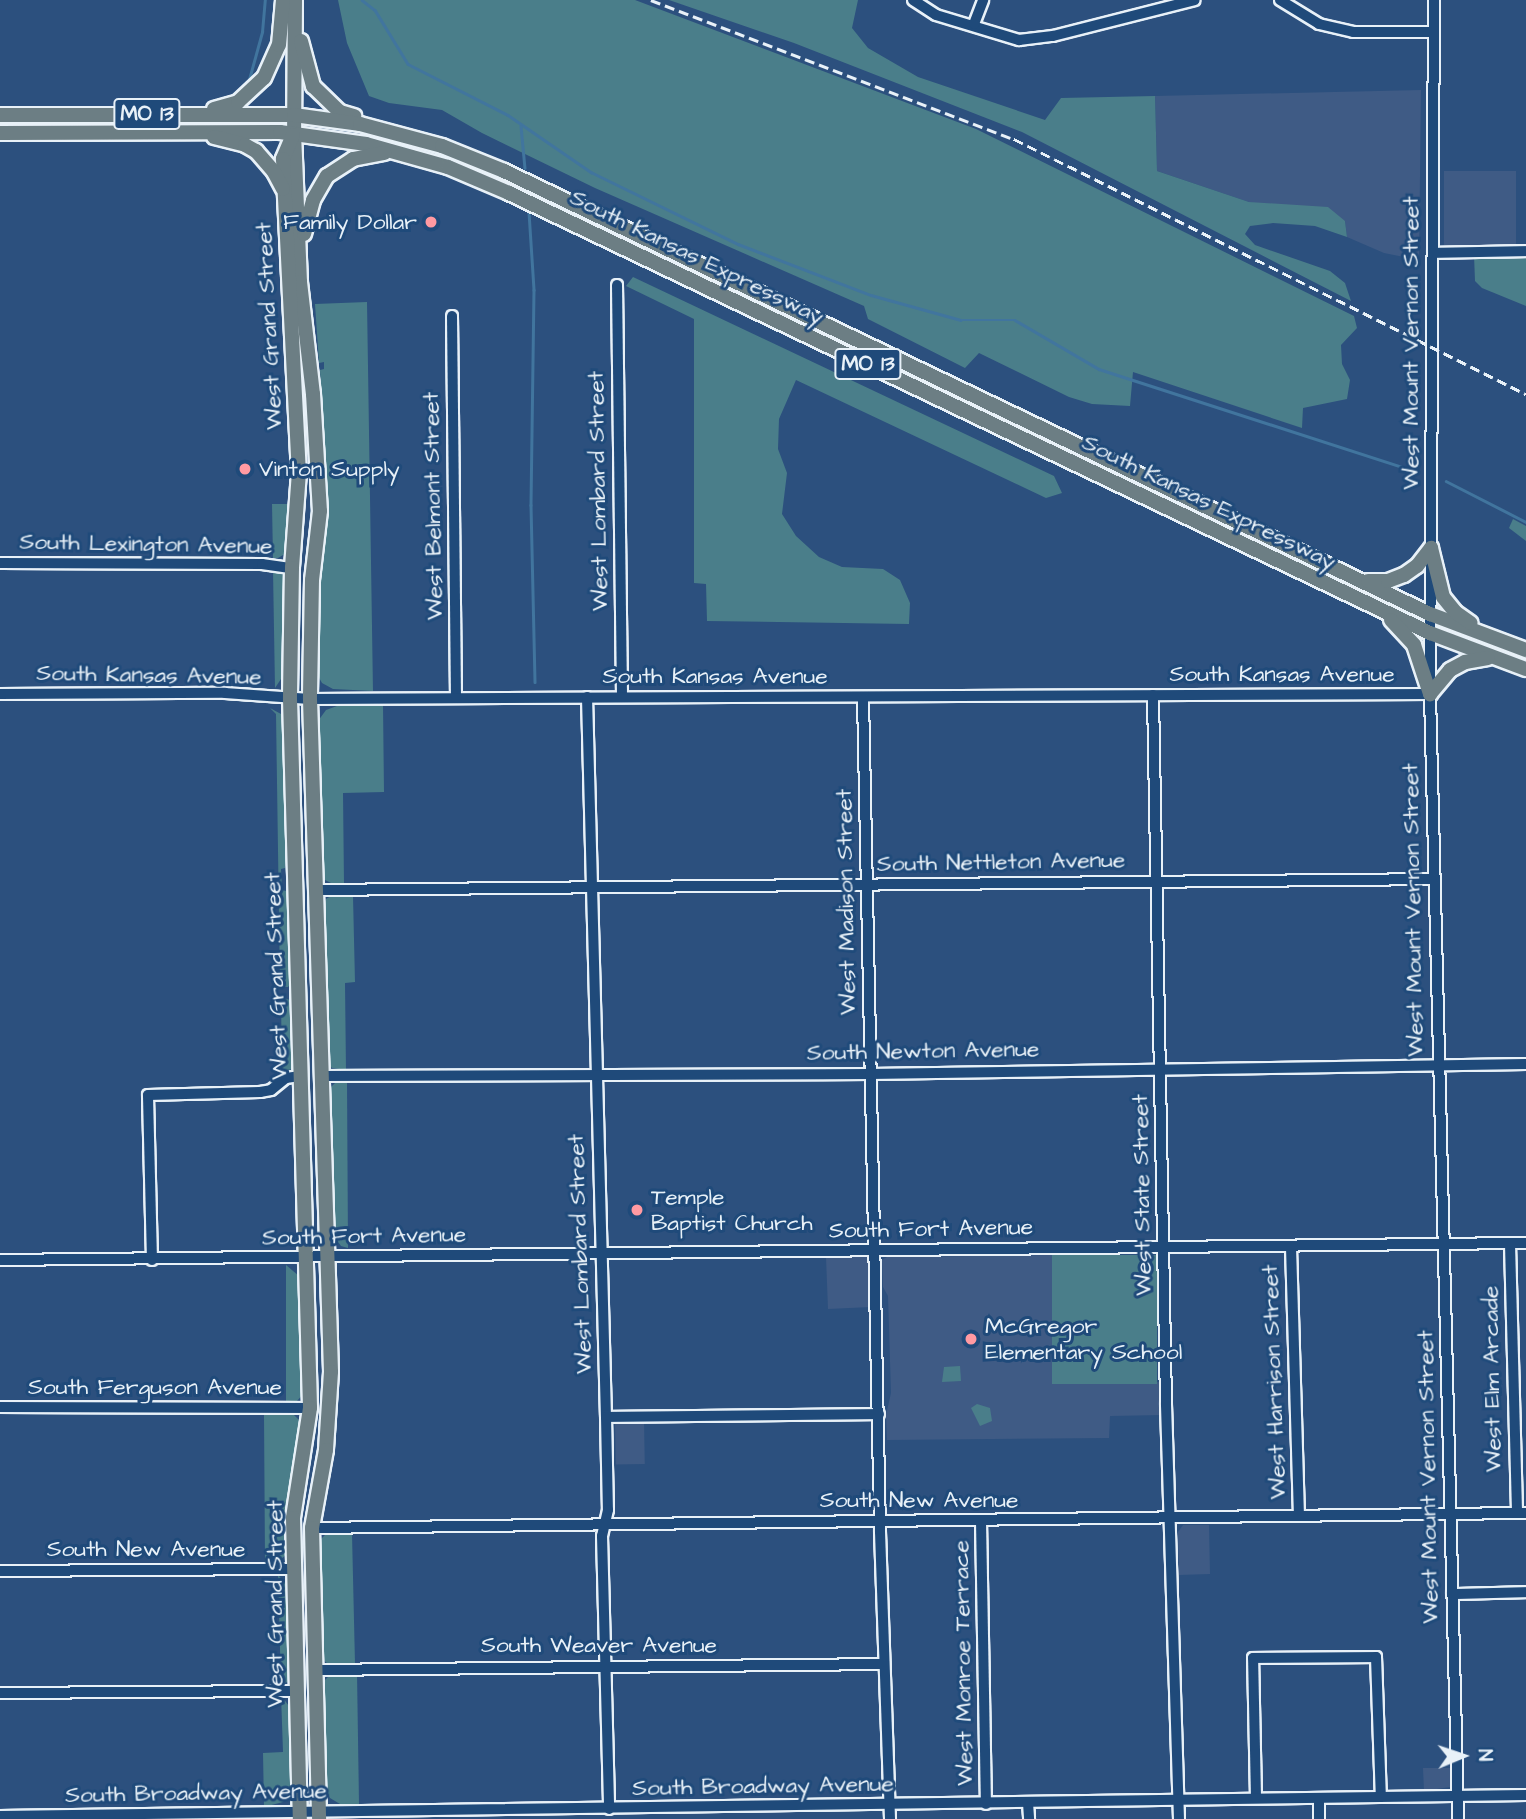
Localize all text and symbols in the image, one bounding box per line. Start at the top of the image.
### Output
road number: MO 13 [112,96,182,132]
street label: South Kansas Expressway [566,183,828,331]
street label: West Mount Vernon Street [1397,196,1425,490]
place label: Family Dollar [283,208,417,236]
marker: Family Dollar [423,214,439,230]
street label: West Grand Street [250,221,288,431]
road number: MO 13 [833,346,903,382]
street label: West Lombard Street [582,371,614,611]
street label: West Belmont Street [417,392,449,620]
street label: South Kansas Expressway [1078,428,1340,576]
place label: Vinton Supply [259,455,400,483]
marker: Vinton Supply [237,461,253,477]
street label: South Lexington Avenue [19,528,273,560]
street label: South Kansas Avenue [36,659,262,691]
street label: South Kansas Avenue [1169,660,1395,688]
street label: South Kansas Avenue [602,662,828,690]
street label: West Mount Vernon Street [1397,763,1429,1057]
street label: West Madison Street [830,789,862,1015]
street label: South Nettleton Avenue [877,846,1125,878]
street label: West Grand Street [259,872,293,1080]
street label: South Newton Avenue [807,1035,1039,1067]
street label: West State Street [1126,1094,1158,1296]
street label: West Lombard Street [562,1134,598,1374]
place label: Temple Baptist Church [651,1183,813,1237]
marker: Temple Baptist Church [629,1202,645,1218]
street label: South Fort Avenue [829,1213,1033,1245]
street label: South Fort Avenue [262,1220,466,1252]
street label: West Harrison Street [1256,1264,1292,1500]
street label: West Elm Arcade [1477,1286,1507,1472]
place label: McGregor Elementary School [985,1312,1182,1366]
street label: West Mount Vernon Street [1412,1330,1444,1624]
marker: McGregor Elementary School [963,1331,979,1347]
street label: South Ferguson Avenue [28,1373,282,1401]
street label: South New Avenue [820,1486,1018,1514]
street label: West Grand Street [261,1500,289,1708]
street label: South New Avenue [47,1535,245,1563]
street label: West Monroe Terrace [947,1540,979,1786]
street label: South Weaver Avenue [481,1631,717,1659]
north arrow [1428,1721,1498,1791]
text: N [1471,1749,1498,1762]
street label: South Broadway Avenue [632,1770,894,1802]
street label: South Broadway Avenue [65,1777,327,1809]

